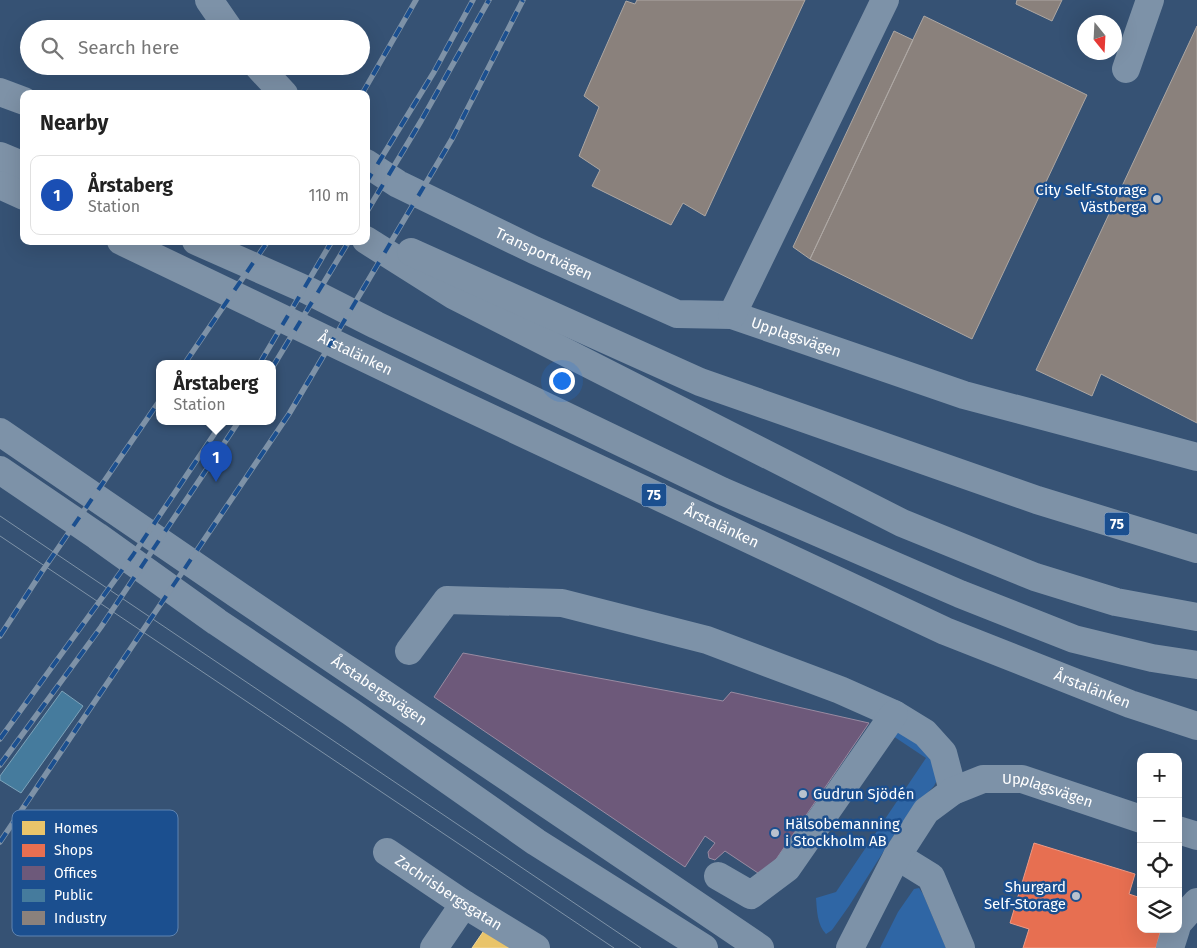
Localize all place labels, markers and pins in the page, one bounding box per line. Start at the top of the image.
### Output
place label: City Self-Storage Västberga [1036,181,1147,216]
marker: City Self-Storage Västberga [1151,193,1163,205]
pin: 1 [200,441,232,482]
place label: Gudrun Sjödén [813,785,915,803]
marker: Gudrun Sjödén [797,788,809,800]
place label: Hälsobemanning i Stockholm AB [785,815,900,850]
marker: Hälsobemanning i Stockholm AB [769,827,781,839]
place label: Shurgard Self-Storage [984,878,1066,913]
marker: Shurgard Self-Storage [1070,890,1082,902]

